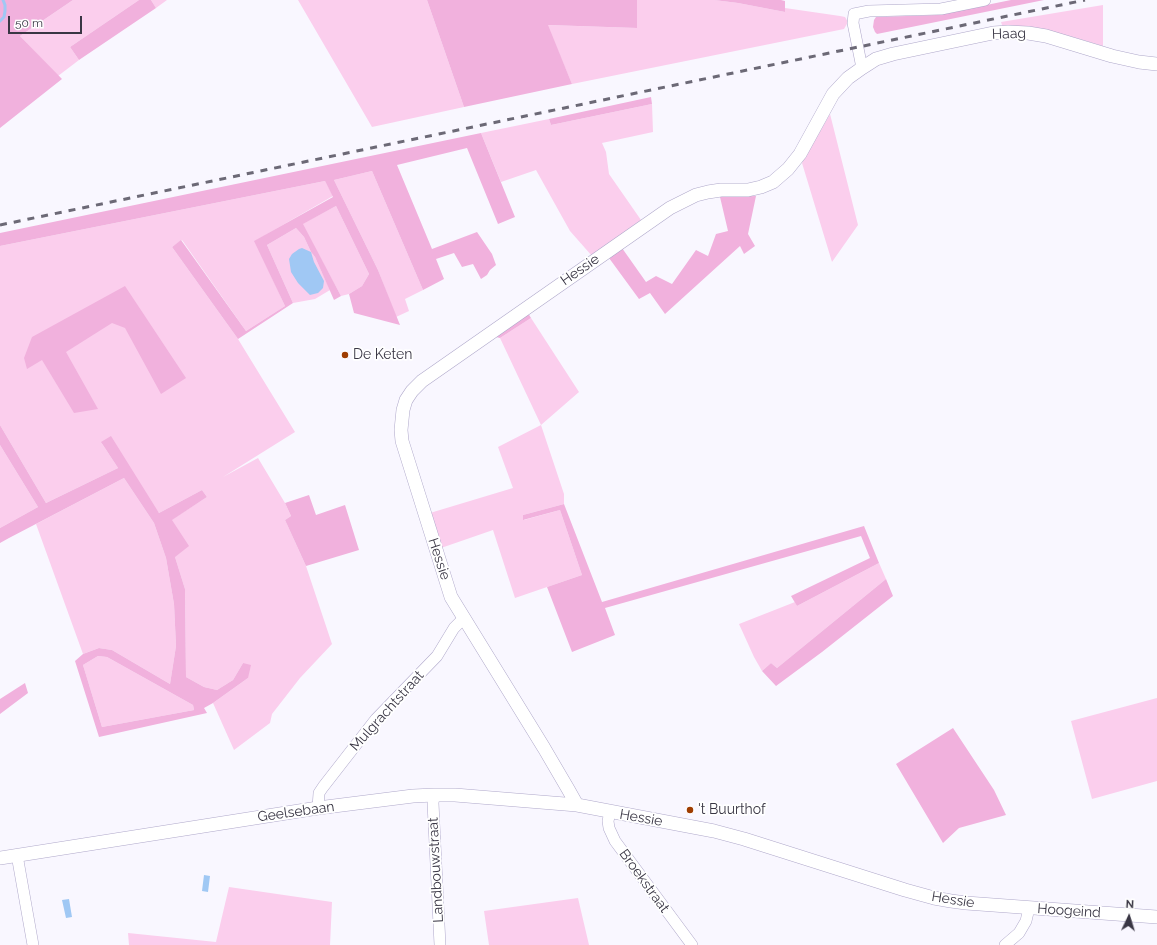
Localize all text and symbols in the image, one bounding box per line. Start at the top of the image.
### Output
scale bar [10,8,84,34]
text: 50 m [15,16,43,30]
street label: Haag [992,25,1026,43]
street label: Hessie [557,251,603,289]
place label: De Keten [353,347,412,363]
marker: De Keten [340,350,350,360]
street label: Hessie [424,536,454,582]
street label: Mulgrachtstraat [347,667,427,755]
street label: Geelsebaan [257,798,335,826]
place label: 't Buurthof [698,802,766,818]
marker: 't Buurthof [685,805,695,815]
street label: Hessie [618,806,664,830]
street label: Landbouwstraat [425,817,447,923]
street label: Broekstraat [615,846,673,916]
street label: Hessie [930,888,976,912]
north arrow [1109,897,1149,937]
text: N [1125,898,1135,911]
street label: Hoogeind [1037,900,1101,922]

